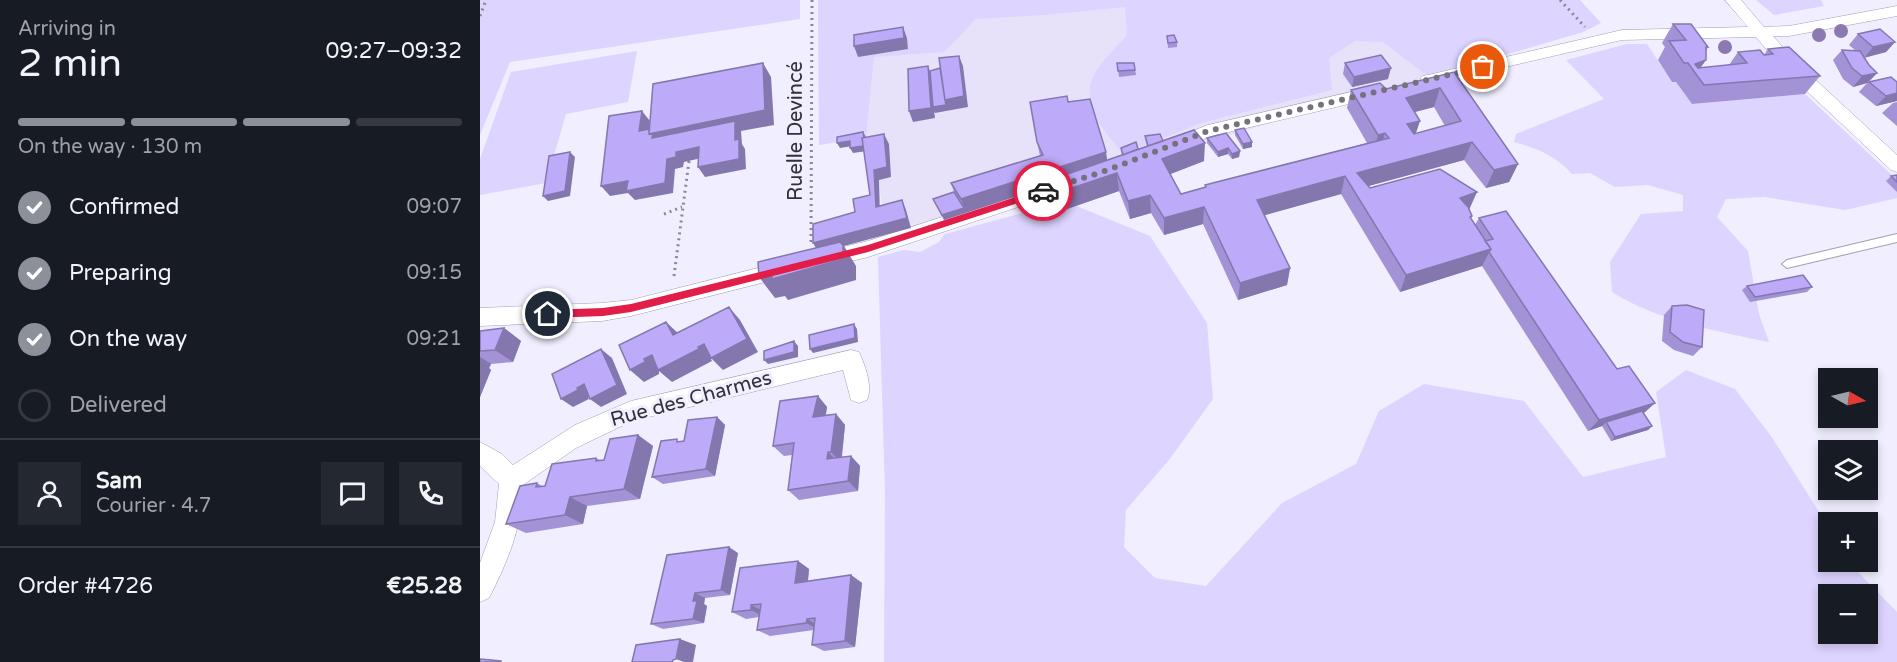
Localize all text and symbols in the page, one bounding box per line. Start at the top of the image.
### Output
text: Arriving in [18,17,116,41]
text: 09:27–09:32 [325,38,462,64]
text: 2 min [18,40,122,87]
pin [1457,41,1508,92]
icon: bag [1466,50,1499,83]
street label: Ruelle Devincé [784,61,808,201]
text: On the way · 130 m [18,135,202,159]
courier [1013,161,1073,221]
icon: car [1027,175,1060,208]
icon: check [18,191,51,224]
text: Confirmed [69,194,179,220]
text: 09:07 [407,195,462,219]
icon: check [18,257,51,290]
text: Preparing [69,260,172,286]
text: 09:15 [407,261,462,285]
pin [522,288,573,339]
icon: home [531,297,564,330]
icon: check [18,323,51,356]
text: On the way [69,326,187,352]
text: 09:21 [407,327,462,351]
street label: Rue des Charmes [608,366,774,432]
north arrow [1818,368,1878,428]
map controls [1818,368,1878,644]
text: Delivered [69,392,167,418]
button: layers [1818,440,1878,500]
button: person [18,462,81,525]
button: chat [321,462,384,525]
button: phone [399,462,462,525]
text: Sam [96,468,142,494]
text: Courier · 4.7 [96,494,211,518]
button: + [1818,512,1878,572]
text: Order #4726 [18,573,153,599]
text: €25.28 [386,573,462,599]
button: − [1818,584,1878,644]

